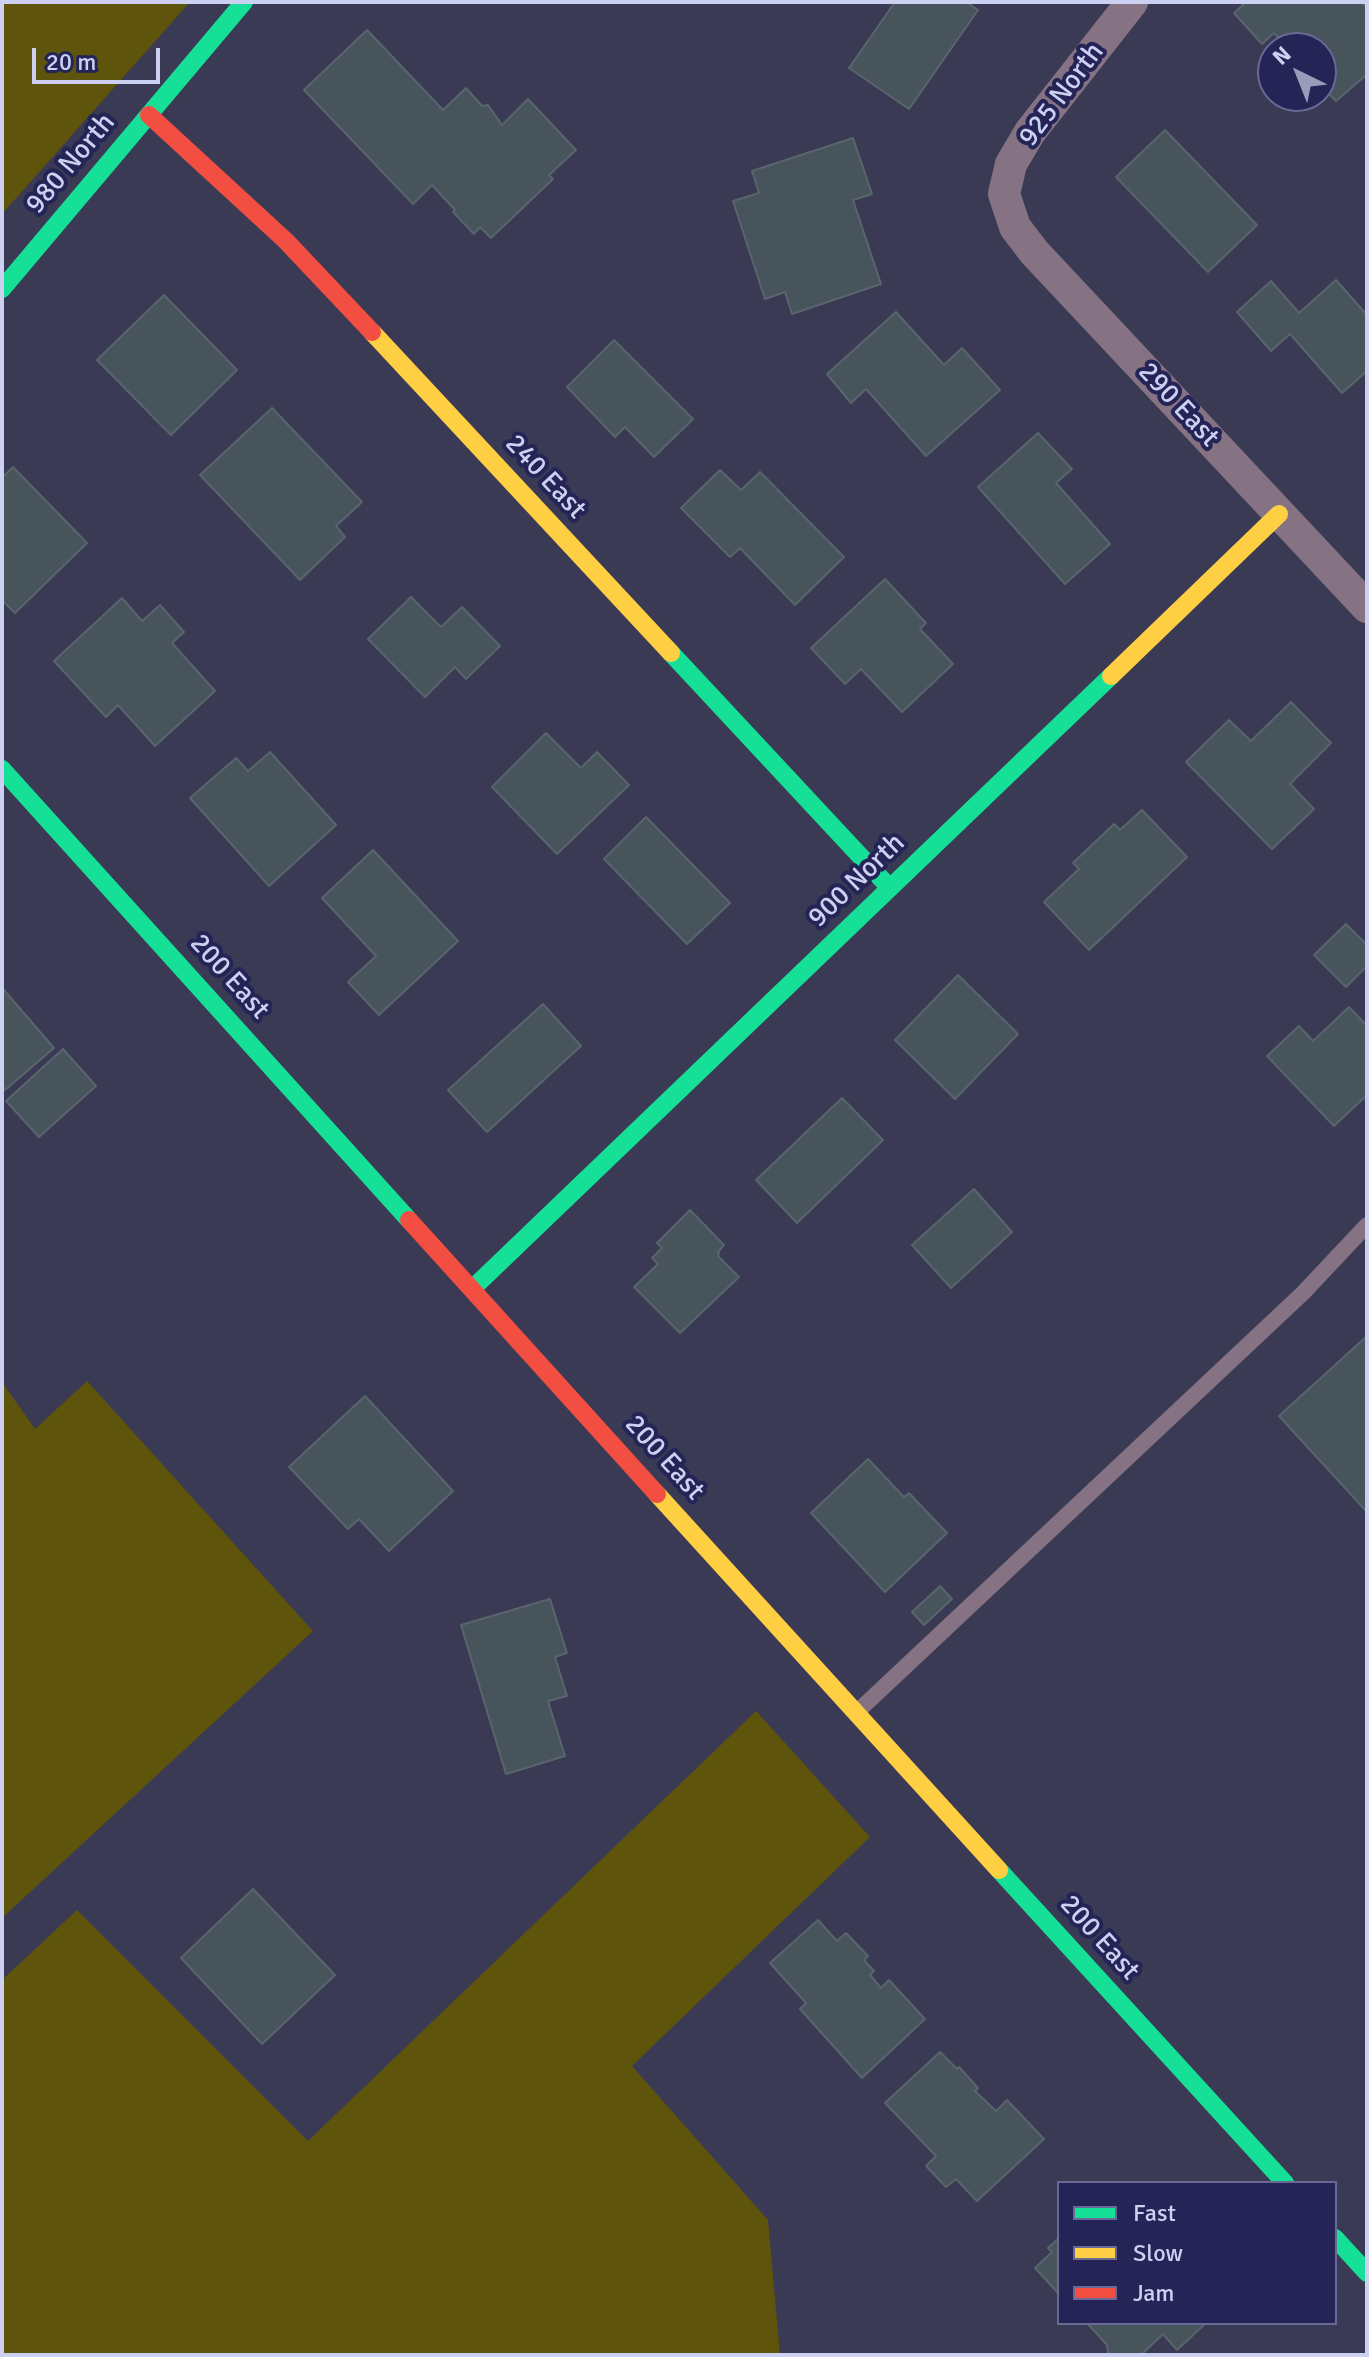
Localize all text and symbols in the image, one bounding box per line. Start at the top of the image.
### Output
scale bar [36,32,164,82]
north arrow [1257,32,1337,112]
street label: 925 North [1012,37,1112,153]
text: N [1267,40,1296,71]
text: 20 m [46,47,96,77]
street label: 980 North [19,107,123,221]
street label: 290 East [1130,356,1226,454]
street label: 240 East [497,428,593,526]
street label: 900 North [802,827,912,935]
street label: 200 East [182,927,276,1027]
street label: 200 East [617,1408,711,1508]
street label: 200 East [1052,1888,1146,1988]
legend [1057,2181,1337,2325]
text: Fast [1133,2198,1176,2228]
text: Slow [1133,2238,1183,2268]
text: Jam [1133,2278,1174,2308]

